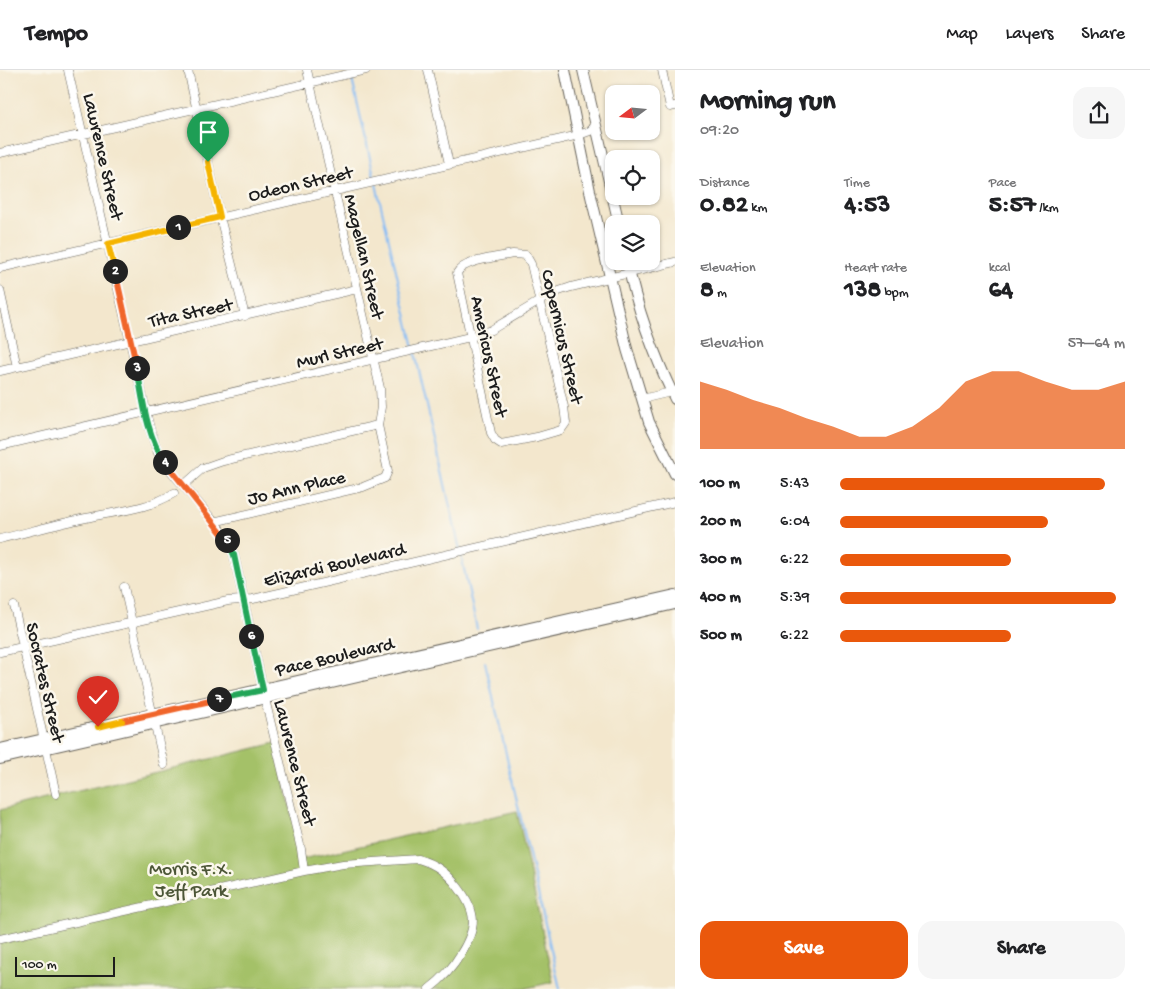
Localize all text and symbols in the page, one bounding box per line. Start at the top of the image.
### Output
text: Tempo [25,20,88,49]
text: Map [946,24,978,45]
text: Layers [1006,24,1053,45]
text: Share [1081,24,1125,45]
north arrow [605,85,660,140]
map controls [605,85,660,270]
text: Morning run [700,86,835,119]
button: share [1073,87,1125,139]
street label: Lawrence Street [76,91,128,225]
pin [187,111,229,162]
icon: arrive [194,118,222,146]
text: 09:20 [700,122,739,141]
button: locate [605,150,660,205]
street label: Odeon Street [246,162,357,209]
text: Distance [700,175,749,192]
text: Time [844,175,870,192]
text: Pace [989,175,1016,192]
street label: Magellan Street [337,192,389,324]
text: 0.82 [700,192,748,221]
text: 4:53 [844,192,890,221]
text: 5:57 [989,192,1036,221]
text: km [748,200,768,217]
text: /km [1036,200,1059,217]
pin: 1 [166,214,190,240]
button: layers [605,215,660,270]
text: 1 [176,219,181,236]
pin: 2 [102,258,128,284]
text: Elevation [700,260,756,277]
text: Heart rate [844,260,907,277]
text: kcal [989,260,1011,277]
text: 2 [112,263,119,280]
street label: Copernicus Street [534,268,588,408]
text: 8 [700,277,714,306]
text: 138 [844,277,881,306]
text: 64 [989,277,1013,306]
text: m [714,285,727,302]
text: bpm [881,285,909,302]
street label: Tita Street [146,294,237,335]
street label: Americus Street [464,294,512,421]
street label: Murl Street [294,333,388,376]
text: Elevation [700,335,764,354]
text: 57–64 m [1068,335,1125,354]
pin: 3 [124,356,150,380]
text: 3 [134,360,141,377]
pin: 4 [152,450,178,474]
text: 4 [162,454,169,471]
street label: Jo Ann Place [246,467,348,512]
text: 100 m [700,475,740,494]
text: 5:43 [780,475,809,494]
text: 200 m [700,513,741,532]
text: 6:04 [780,513,810,532]
pin: 5 [214,528,240,552]
text: 5 [224,532,231,549]
street label: Elizardi Boulevard [262,538,410,594]
text: 300 m [700,551,742,570]
text: 6:22 [780,551,809,570]
text: 400 m [700,589,741,608]
text: 5:39 [780,589,810,608]
street label: Socrates Street [19,621,69,747]
pin: 6 [238,624,264,648]
text: 500 m [700,627,742,646]
text: 6:22 [780,627,809,646]
text: 6 [248,628,255,645]
street label: Pace Boulevard [272,633,398,683]
pin [77,676,119,727]
icon: check [84,683,112,711]
pin: 7 [206,686,232,712]
text: 7 [216,691,223,708]
street label: Lawrence Street [267,697,321,830]
park label: Morris F.X. Jeff Park [149,859,233,904]
button: Save [700,921,908,979]
button: Share [918,921,1125,979]
scale bar [15,954,115,977]
text: 100 m [22,957,57,974]

